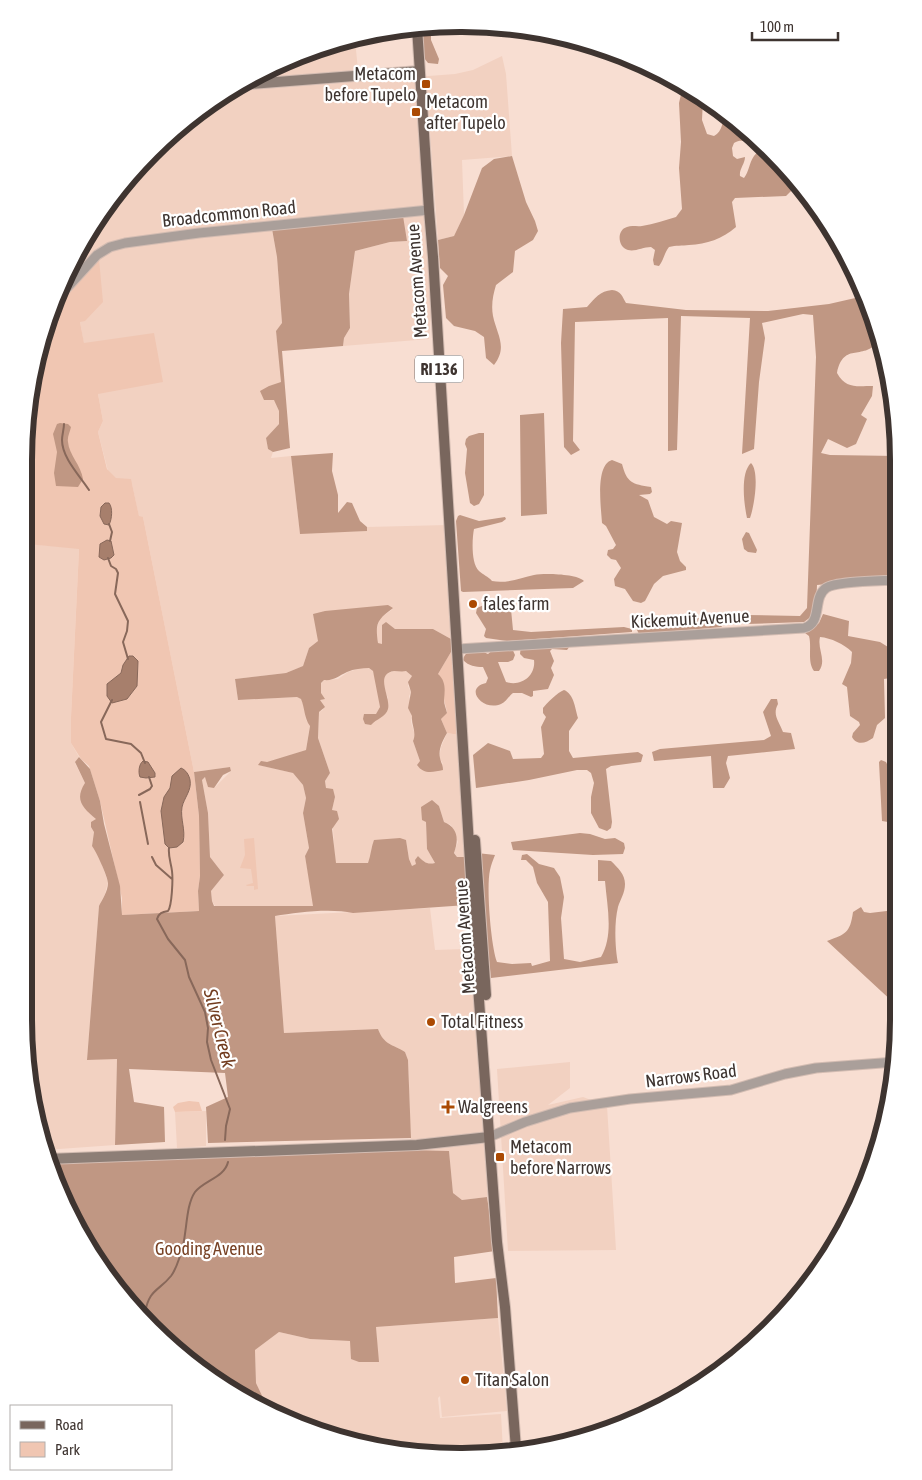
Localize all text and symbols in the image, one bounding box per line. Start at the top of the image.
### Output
scale bar [752,10,838,42]
text: 100 m [760,18,794,35]
place label: Metacom before Tupelo [324,63,416,105]
marker: Metacom before Tupelo [420,78,432,90]
place label: Metacom after Tupelo [426,91,506,133]
marker: Metacom after Tupelo [410,106,422,118]
street label: Broadcommon Road [161,196,297,231]
street label: Metacom Avenue [402,223,431,339]
road number: RI 136 [415,356,463,382]
place label: fales farm [483,593,550,614]
marker: fales farm [467,598,479,610]
street label: Kickemuit Avenue [630,605,750,632]
street label: Metacom Avenue [450,879,479,995]
water label: Silver Creek [199,985,241,1070]
place label: Total Fitness [441,1011,523,1032]
marker: Total Fitness [425,1016,437,1028]
street label: Narrows Road [644,1059,738,1092]
place label: Walgreens [458,1096,528,1117]
marker: Walgreens [442,1101,454,1113]
place label: Metacom before Narrows [510,1136,611,1178]
marker: Metacom before Narrows [494,1151,506,1163]
park label: Gooding Avenue [155,1238,263,1259]
place label: Titan Salon [475,1369,549,1390]
marker: Titan Salon [459,1374,471,1386]
legend [10,1405,172,1470]
text: Road [55,1416,84,1433]
text: Park [55,1441,80,1458]

